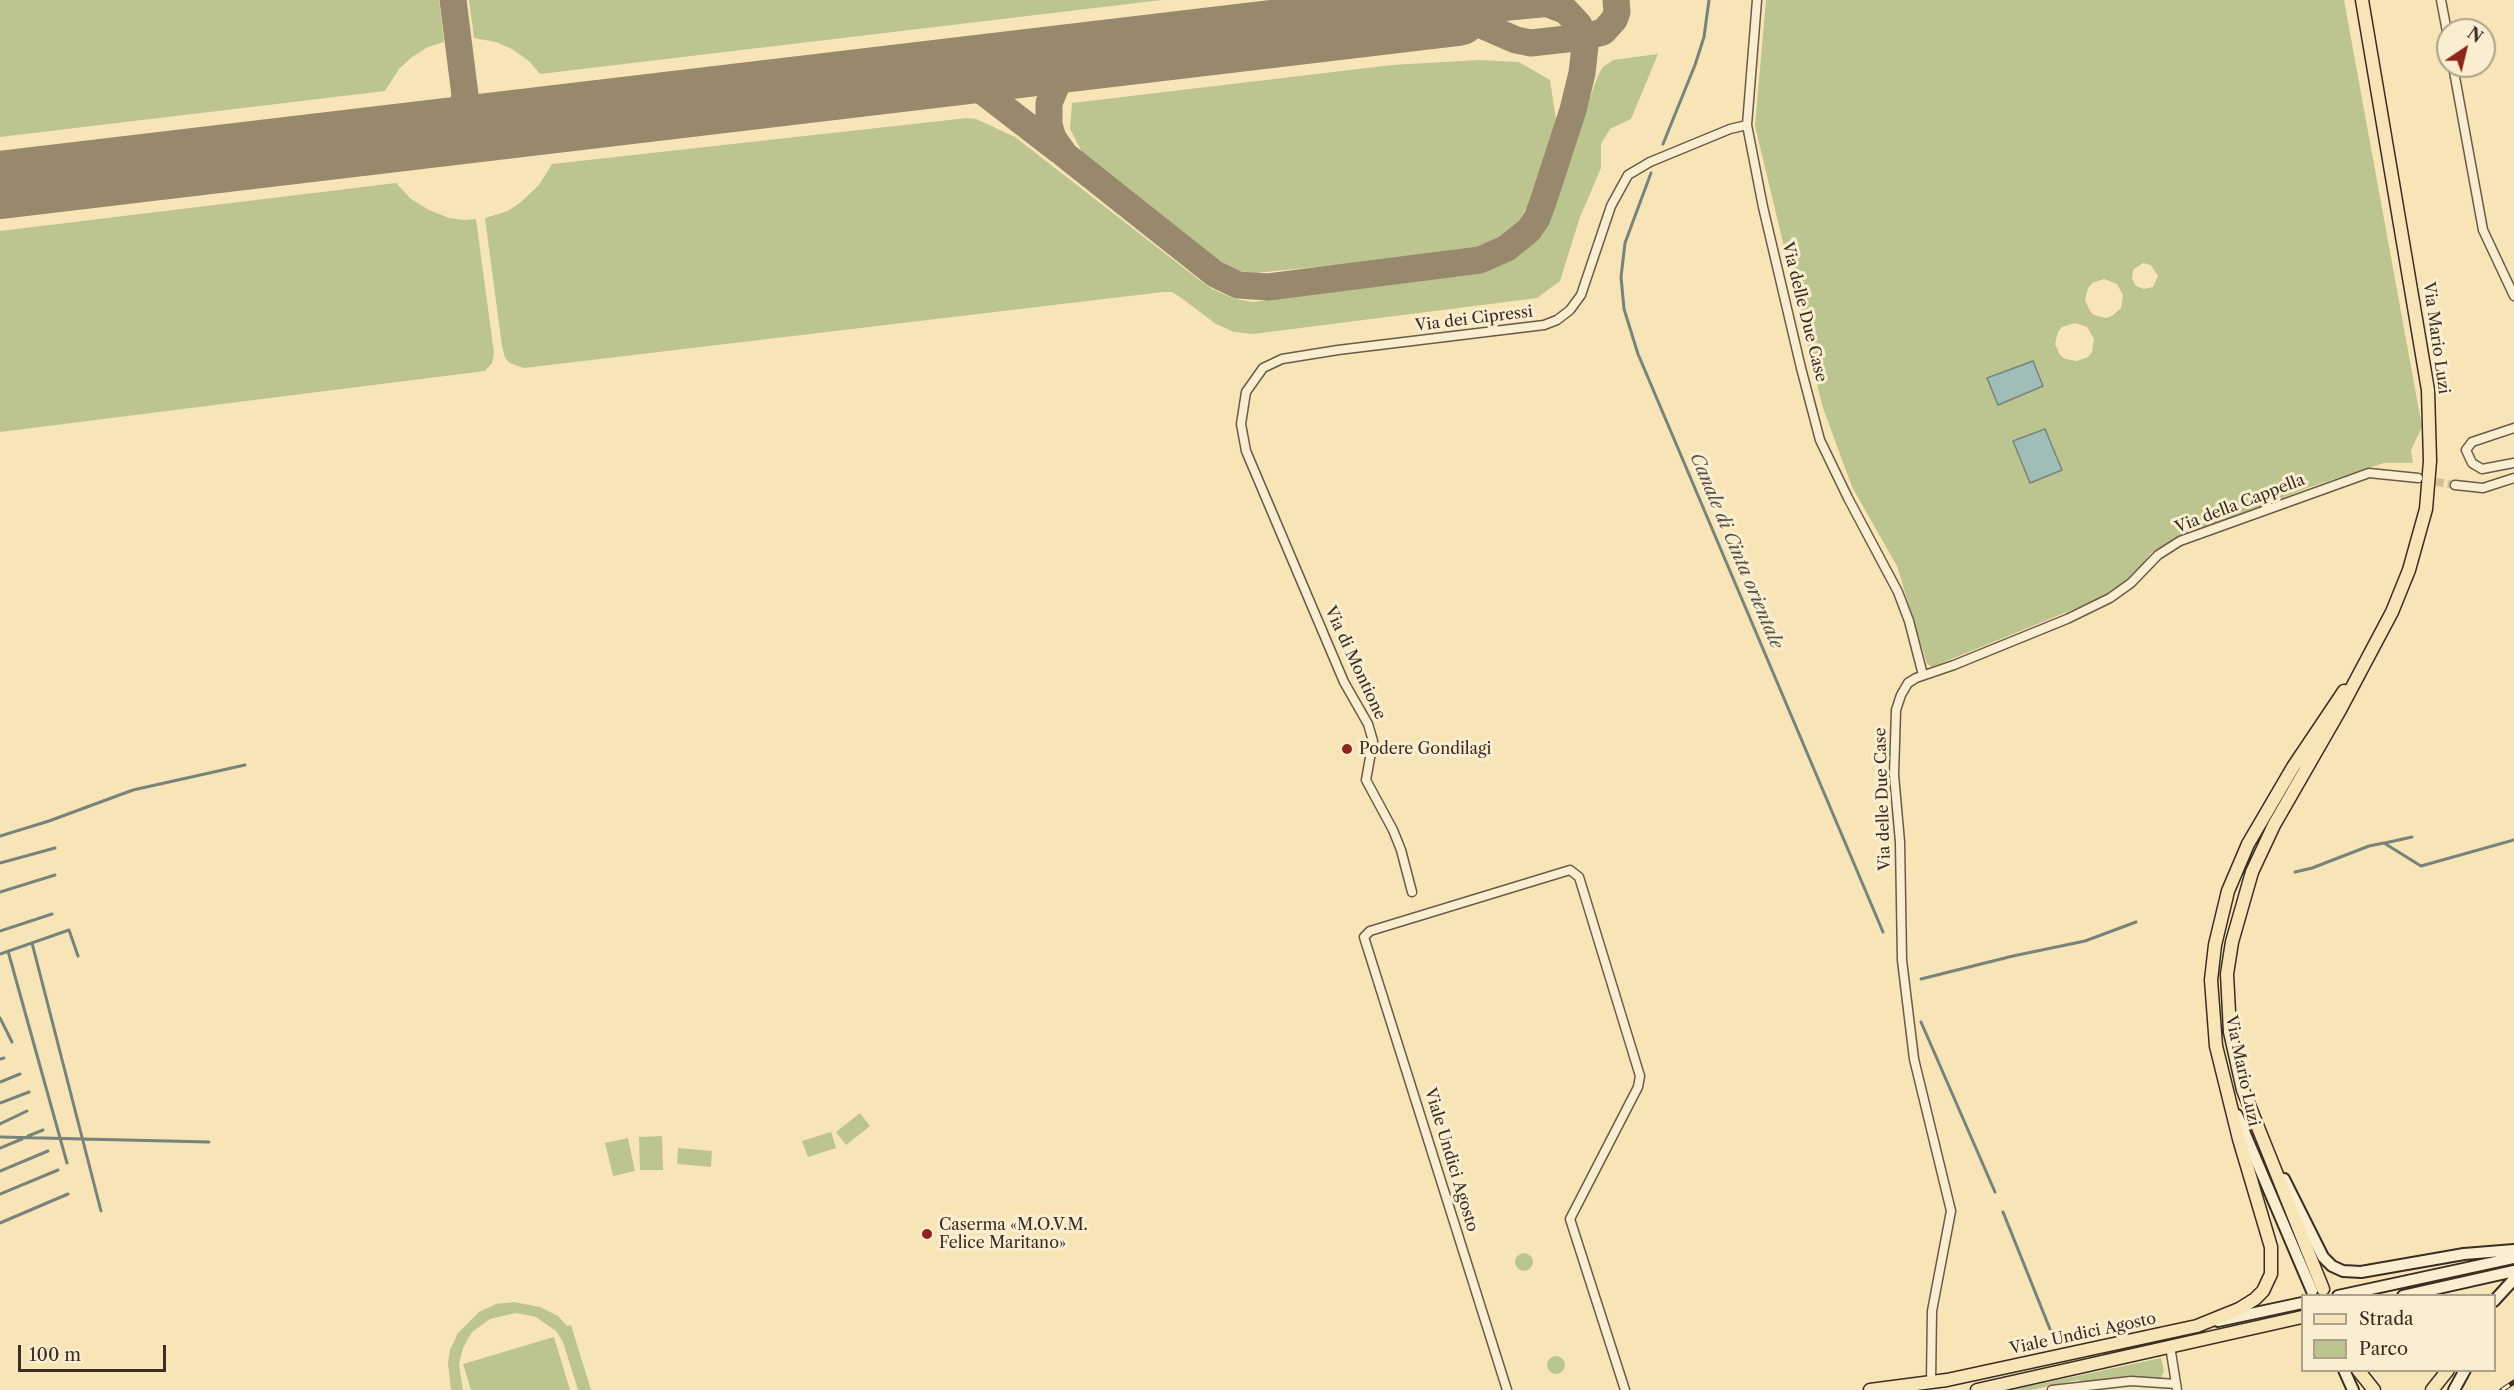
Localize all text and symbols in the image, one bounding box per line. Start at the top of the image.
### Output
north arrow [2436,18,2496,78]
text: N [2464,23,2487,47]
street label: Via delle Due Case [1777,240,1831,384]
street label: Via Mario Luzi [2419,281,2453,395]
street label: Via dei Cipressi [1414,302,1534,336]
water label: Canale di Cinta orientale [1685,450,1787,652]
street label: Via della Cappella [2172,470,2308,538]
street label: Via di Montione [1320,603,1390,723]
street label: Via delle Due Case [1871,727,1895,871]
place label: Podere Gondilagi [1359,739,1491,759]
marker: Podere Gondilagi [1340,742,1354,756]
street label: Via Mario Luzi [2221,1014,2263,1128]
street label: Viale Undici Agosto [1420,1086,1482,1234]
place label: Caserma «M.O.V.M. Felice Maritano» [939,1215,1088,1253]
marker: Caserma «M.O.V.M. Felice Maritano» [920,1227,934,1241]
legend [2301,1294,2496,1372]
text: Strada [2359,1308,2414,1330]
street label: Viale Undici Agosto [2008,1309,2158,1359]
scale bar [21,1333,170,1371]
text: Parco [2359,1338,2408,1360]
text: 100 m [29,1344,81,1366]

